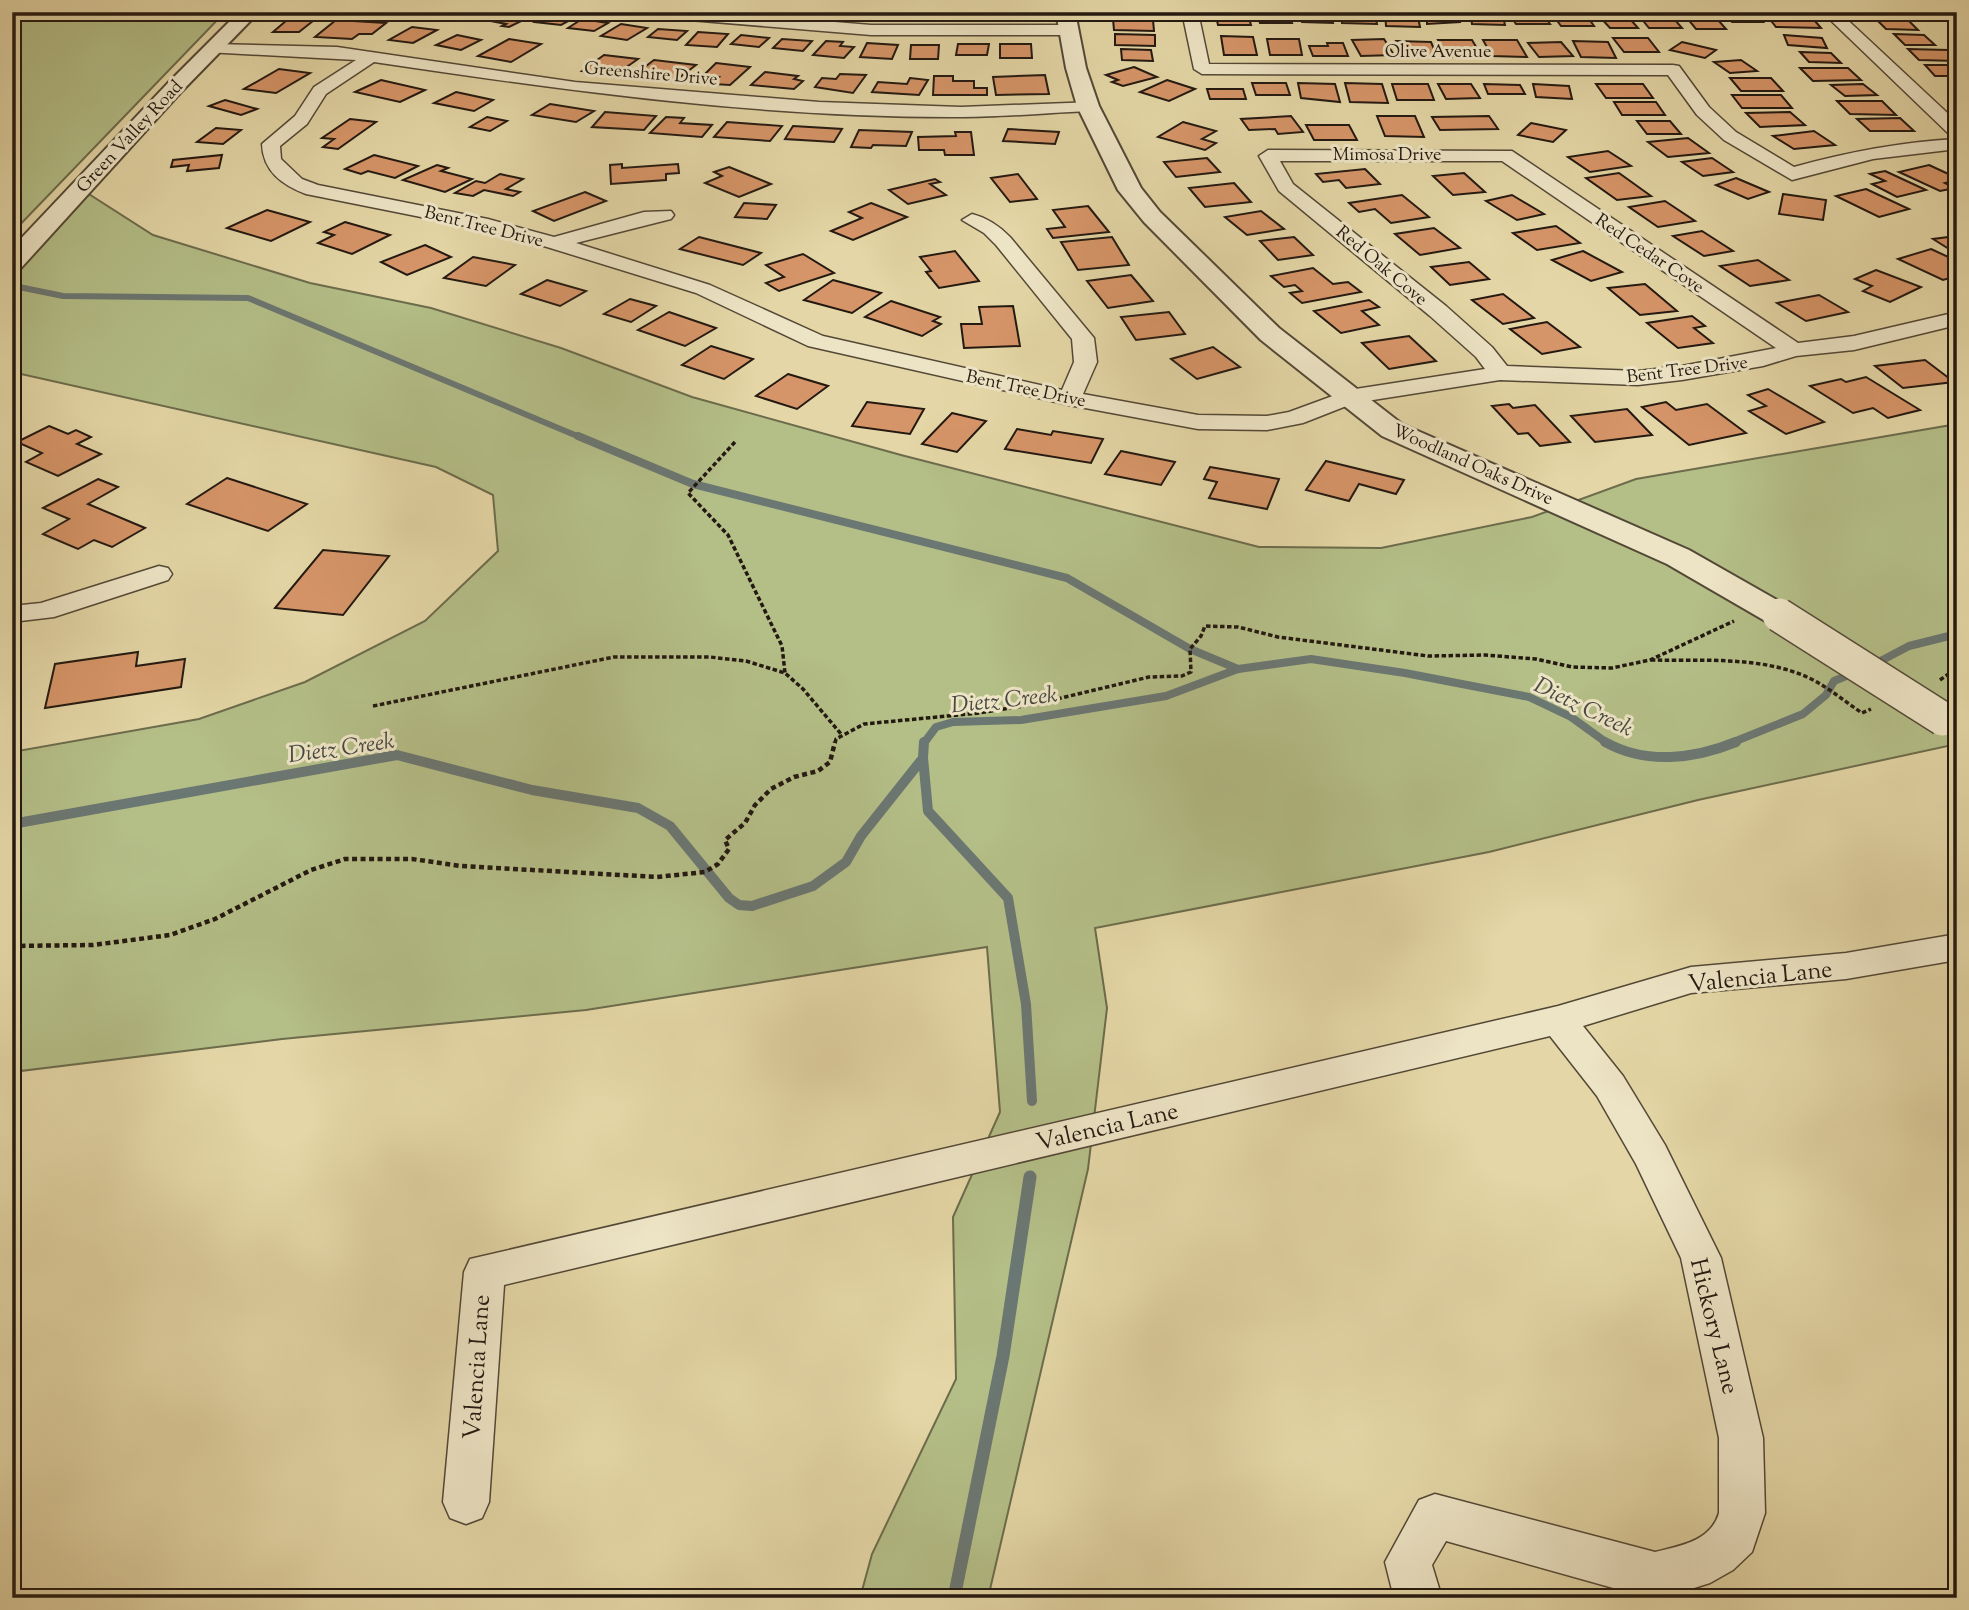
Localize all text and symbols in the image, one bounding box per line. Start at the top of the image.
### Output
street label: Olive Avenue [1385,40,1491,66]
street label: Greenshire Drive [583,56,719,94]
street label: Green Valley Road [71,75,190,200]
street label: Mimosa Drive [1333,143,1441,169]
street label: Bent Tree Drive [421,201,546,255]
street label: Red Cedar Cove [1589,208,1709,301]
street label: Red Oak Cove [1329,220,1432,313]
street label: Bent Tree Drive [1625,351,1749,391]
street label: Bent Tree Drive [963,365,1088,415]
street label: Woodland Oaks Drive [1388,419,1557,513]
water label: Dietz Creek [1528,670,1638,746]
water label: Dietz Creek [949,679,1059,723]
water label: Dietz Creek [286,726,397,773]
street label: Valencia Lane [1686,953,1834,1002]
street label: Valencia Lane [1033,1095,1182,1161]
street label: Hickory Lane [1680,1255,1746,1398]
street label: Valencia Lane [456,1294,500,1441]

